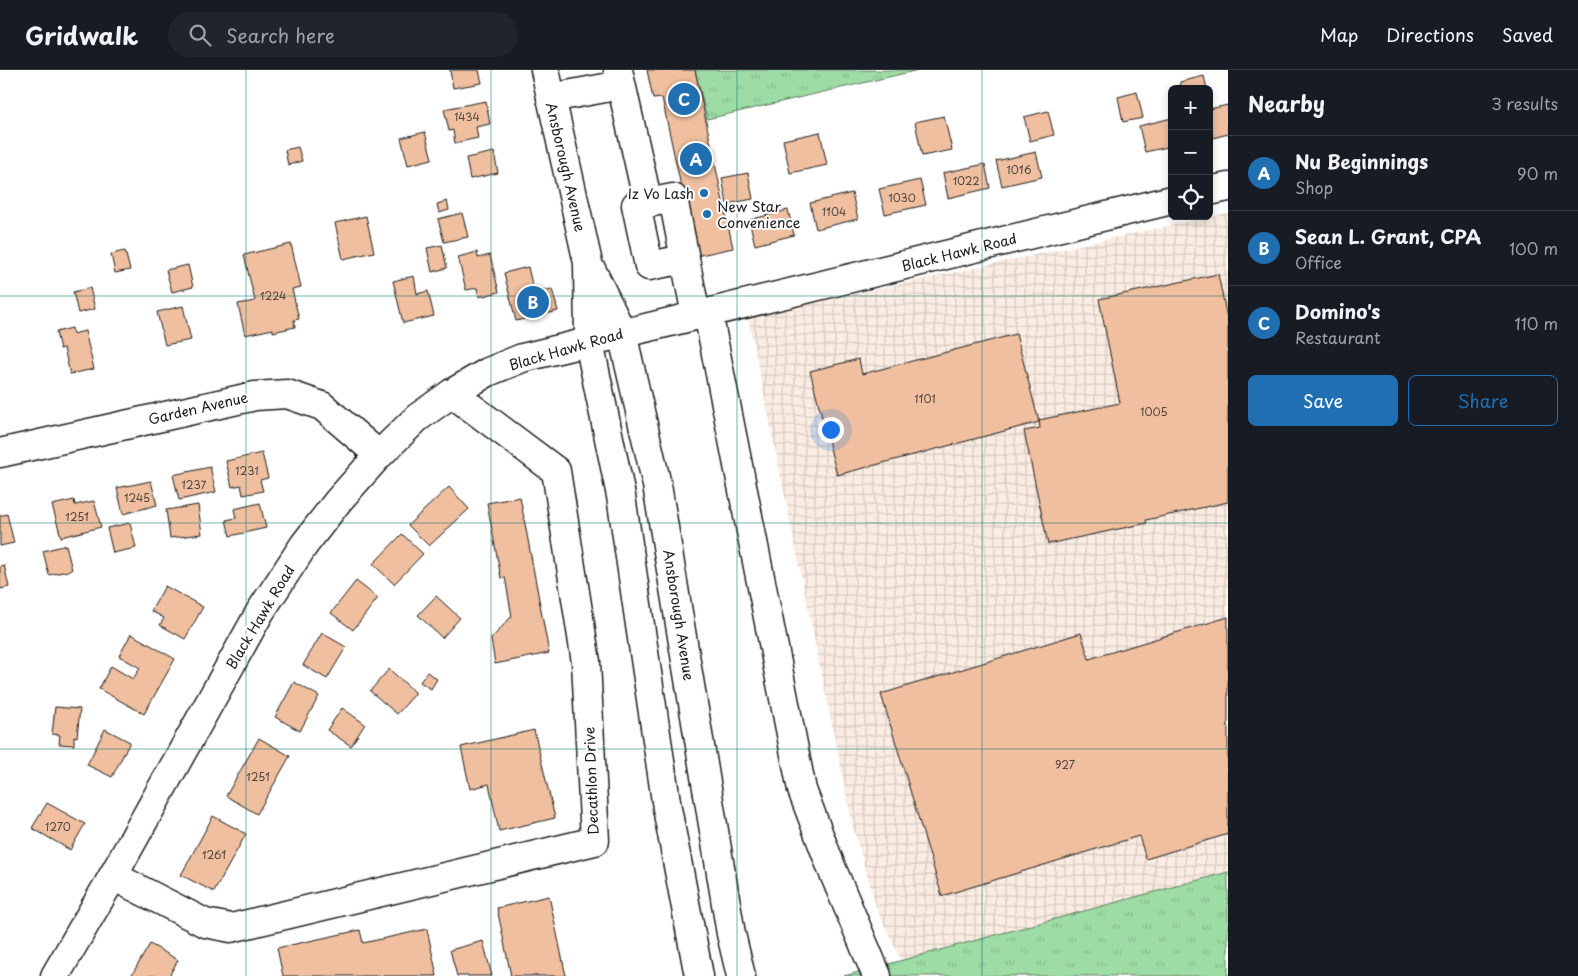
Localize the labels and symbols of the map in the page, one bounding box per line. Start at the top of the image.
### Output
pin: C [668,80,700,118]
street label: Ansborough Avenue [541,100,591,234]
house number: 1434 [454,108,480,125]
pin: A [680,140,712,178]
house number: 1016 [1007,161,1032,178]
house number: 1022 [952,172,980,189]
place label: Iz Vo Lash [628,183,694,204]
marker: Iz Vo Lash [698,187,710,199]
house number: 1030 [888,189,916,206]
place label: New Star Convenience [717,196,801,233]
house number: 1104 [822,203,846,220]
marker: New Star Convenience [701,208,713,220]
street label: Black Hawk Road [899,228,1019,276]
pin: B [517,283,549,321]
house number: 1224 [260,287,286,304]
street label: Black Hawk Road [506,323,626,375]
street label: Garden Avenue [146,386,250,430]
house number: 1101 [914,390,936,407]
house number: 1005 [1140,403,1168,420]
your location [818,417,844,443]
house number: 1231 [235,462,259,479]
house number: 1237 [182,476,207,493]
house number: 1245 [124,489,150,506]
house number: 1251 [65,508,89,525]
street label: Ansborough Avenue [658,548,700,682]
street label: Black Hawk Road [221,561,299,673]
street label: Decathlon Drive [579,726,603,836]
house number: 927 [1055,756,1075,773]
house number: 1251 [246,768,270,785]
house number: 1270 [45,818,71,835]
house number: 1261 [202,846,226,863]

